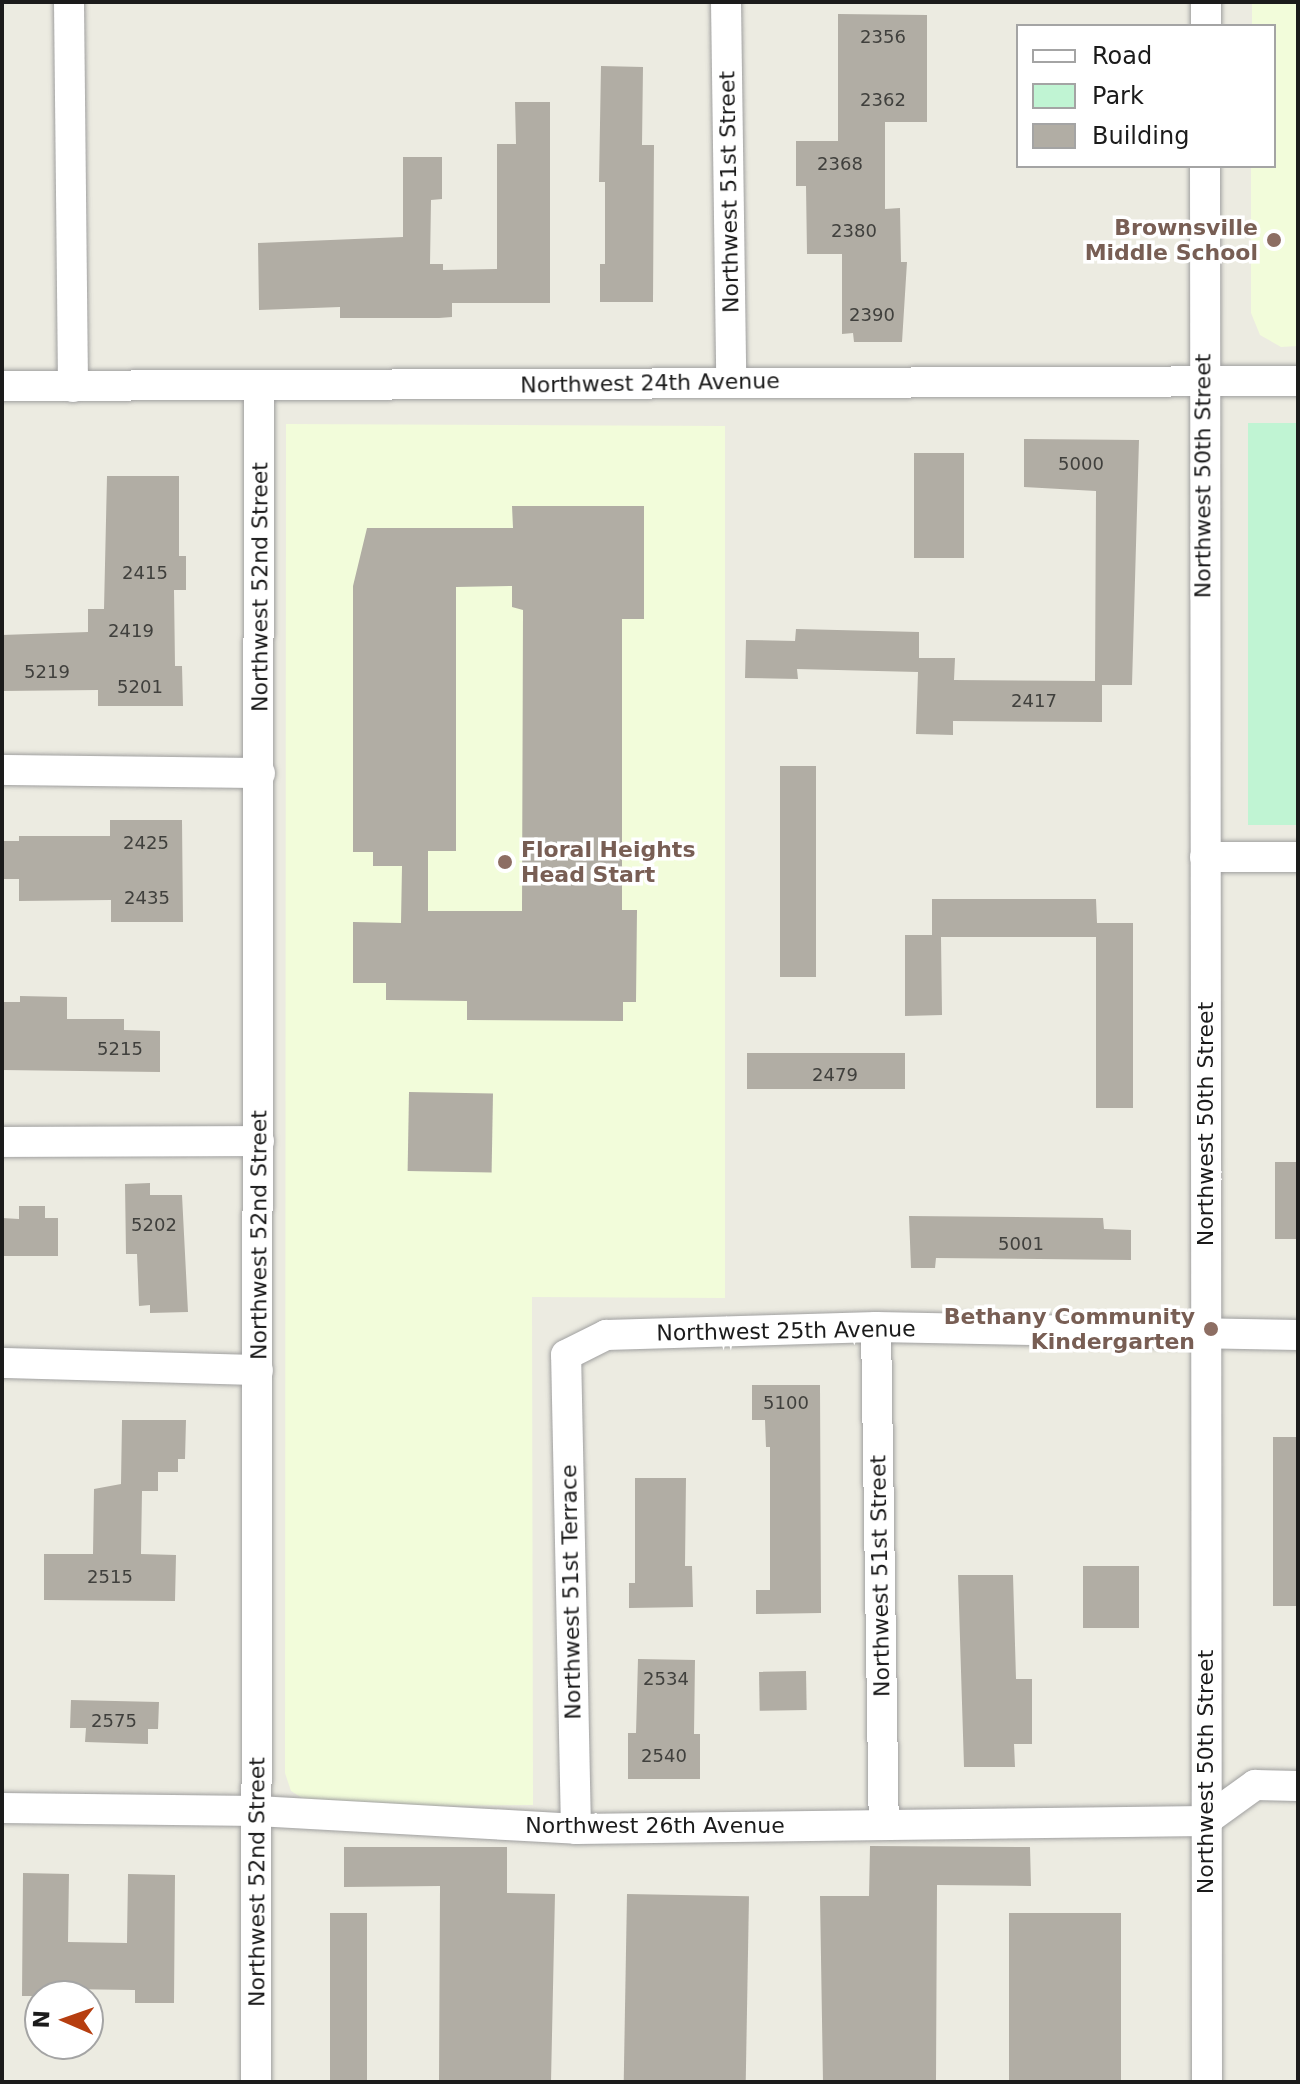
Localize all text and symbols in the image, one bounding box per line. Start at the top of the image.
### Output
legend [1016,24,1276,168]
house number: 2356 [860,26,906,48]
text: Road [1092,42,1152,70]
street label: Northwest 51st Street [714,71,744,313]
text: Park [1092,82,1144,110]
house number: 2362 [860,89,906,111]
text: Building [1092,122,1189,150]
house number: 2368 [817,153,863,175]
place label: Brownsville Middle School [1085,214,1258,266]
house number: 2380 [831,220,877,242]
marker: Brownsville Middle School [1265,231,1283,249]
house number: 2390 [849,304,895,326]
street label: Northwest 50th Street [1190,354,1216,598]
street label: Northwest 24th Avenue [520,368,780,398]
house number: 5000 [1058,453,1104,475]
street label: Northwest 52nd Street [247,462,273,712]
house number: 2415 [122,562,168,584]
house number: 2419 [108,620,154,642]
house number: 5219 [24,661,70,683]
house number: 5201 [117,676,163,698]
house number: 2417 [1011,690,1057,712]
house number: 2425 [123,832,169,854]
place label: Floral Heights Head Start [521,836,695,888]
marker: Floral Heights Head Start [496,853,514,871]
house number: 2435 [124,887,170,909]
street label: Northwest 50th Street [1193,1002,1219,1246]
house number: 5215 [97,1038,143,1060]
house number: 2479 [812,1064,858,1086]
street label: Northwest 52nd Street [246,1110,272,1360]
house number: 5202 [131,1214,177,1236]
house number: 5001 [998,1233,1044,1255]
place label: Bethany Community Kindergarten [944,1303,1195,1354]
street label: Northwest 25th Avenue [656,1316,916,1346]
marker: Bethany Community Kindergarten [1202,1320,1220,1338]
house number: 5100 [763,1392,809,1414]
street label: Northwest 51st Street [865,1455,895,1697]
street label: Northwest 51st Terrace [556,1464,586,1720]
house number: 2515 [87,1566,133,1588]
street label: Northwest 50th Street [1193,1650,1219,1894]
house number: 2534 [643,1668,689,1690]
house number: 2575 [91,1710,137,1732]
house number: 2540 [641,1745,687,1767]
street label: Northwest 52nd Street [244,1757,270,2007]
street label: Northwest 26th Avenue [525,1813,785,1839]
north arrow [24,1980,104,2060]
text: N [29,2010,54,2029]

